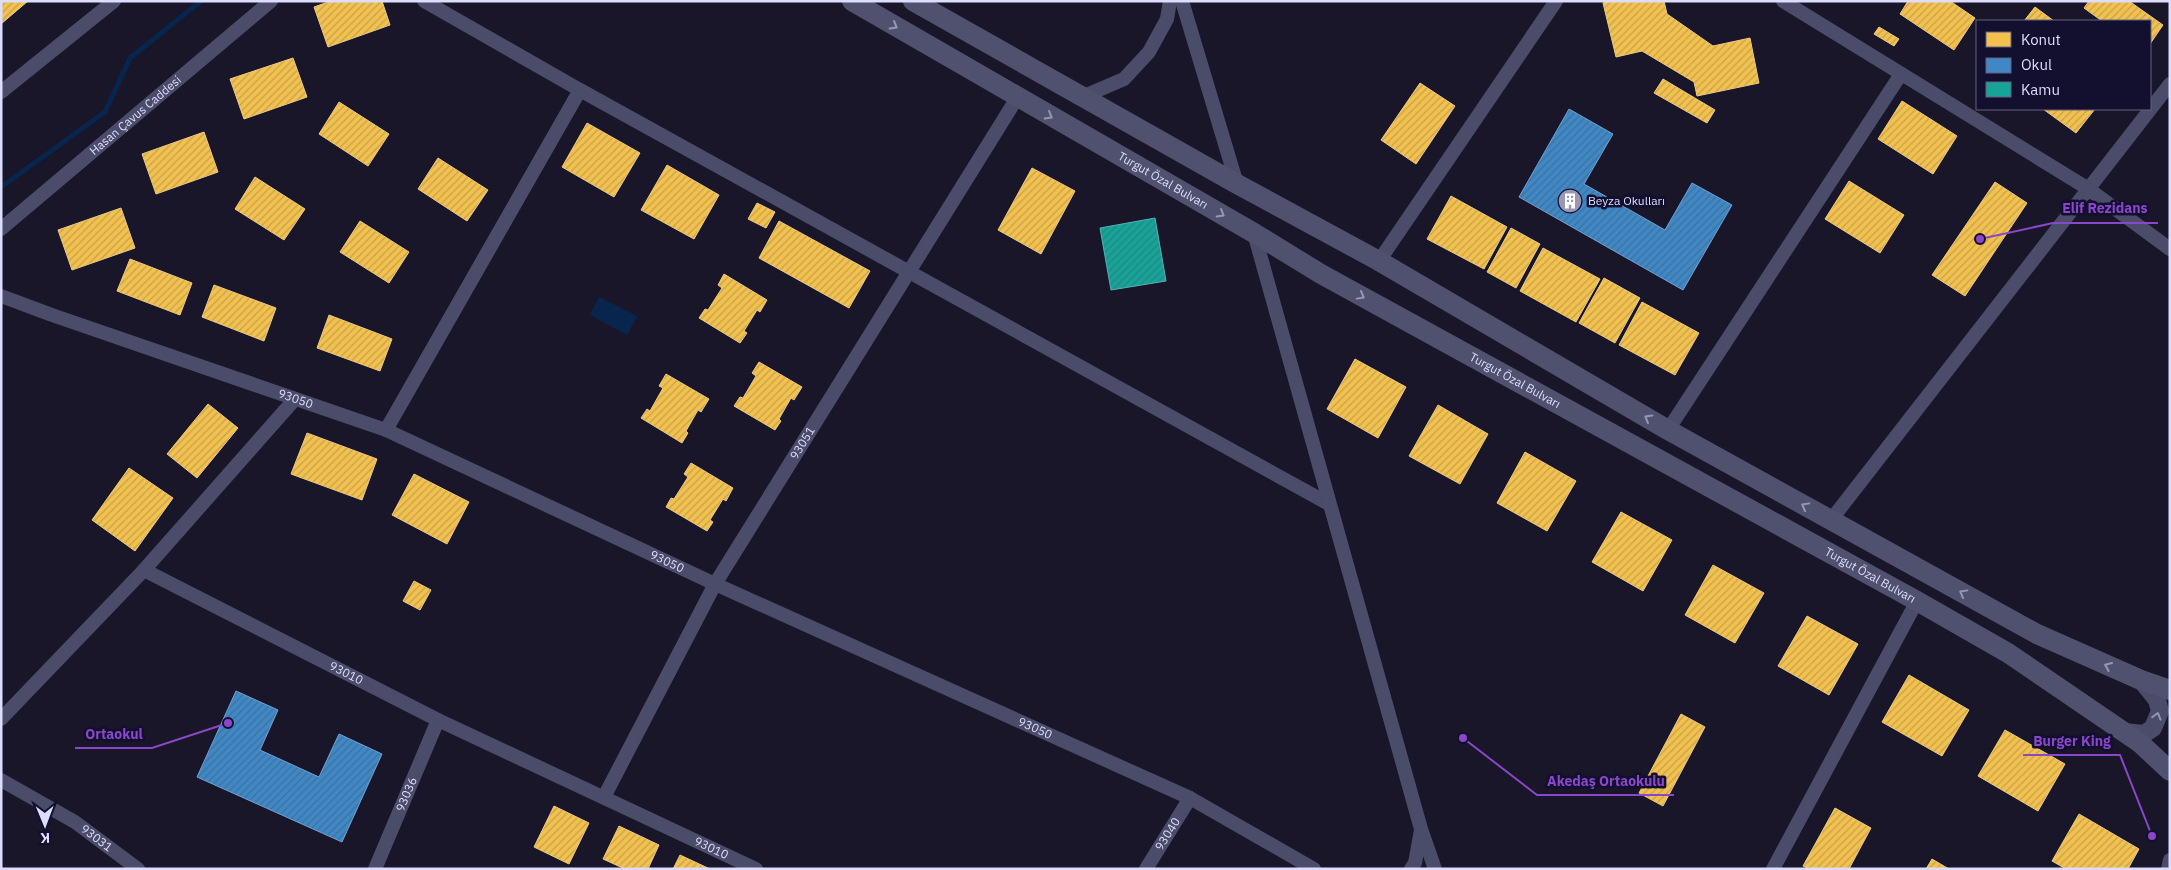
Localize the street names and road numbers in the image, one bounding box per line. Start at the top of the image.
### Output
street label: Hasan Çavus Caddesi [86,72,184,158]
street label: Turgut Özal Bulvarı [1115,148,1211,212]
street label: Turgut Özal Bulvarı [1467,349,1563,411]
street label: 93050 [276,385,315,411]
street label: 93051 [786,424,818,462]
street label: Turgut Özal Bulvarı [1822,544,1918,606]
street label: 93050 [648,547,687,576]
street label: 93010 [327,658,366,688]
street label: 93050 [1016,714,1055,742]
street label: 93036 [392,775,420,814]
street label: 93040 [1151,815,1183,853]
street label: 93031 [78,821,116,854]
street label: 93010 [692,833,731,862]

